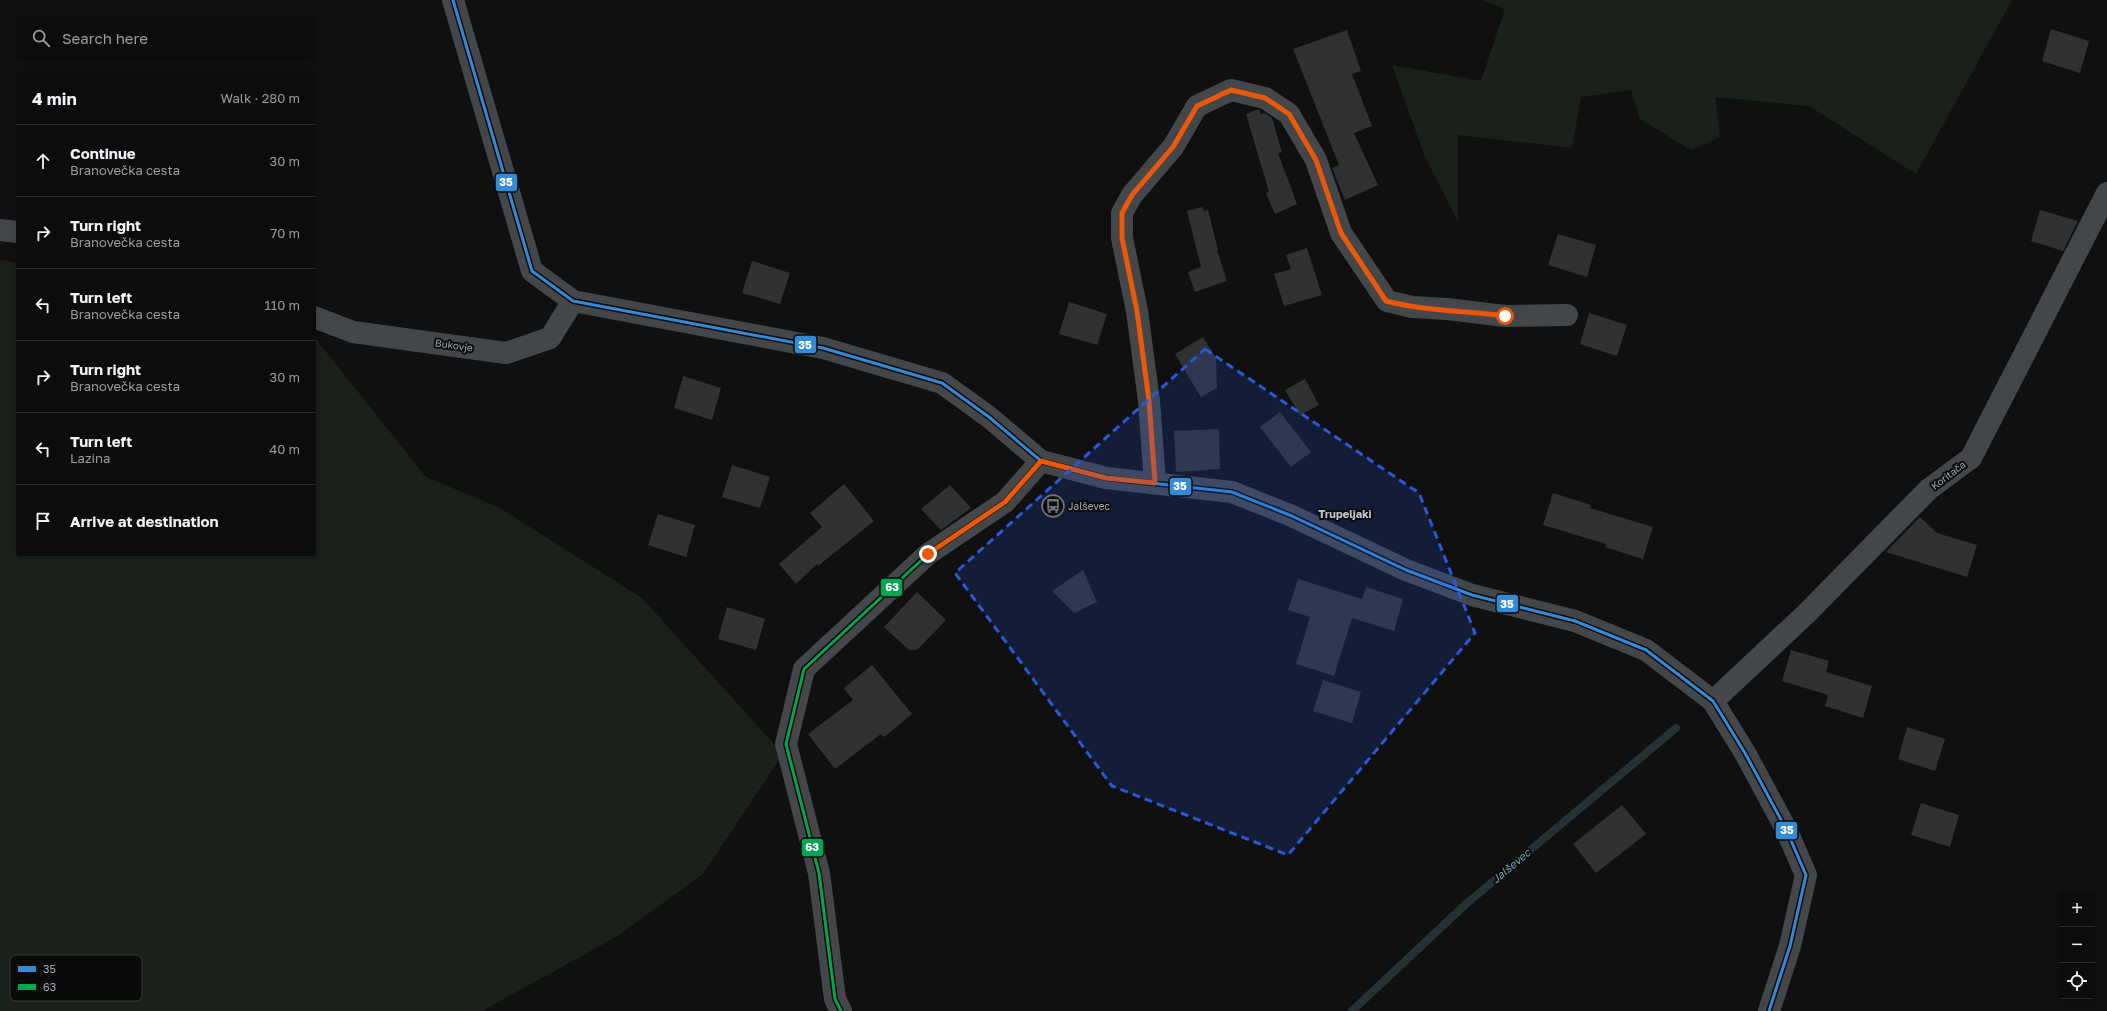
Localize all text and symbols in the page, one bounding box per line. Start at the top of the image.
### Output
search box [16,16,316,60]
icon: search [30,27,52,49]
text: Search here [62,29,148,47]
text: 4 min [32,88,77,109]
text: Walk · 280 m [221,90,300,106]
text: Continue [70,144,136,162]
icon: ahead [32,150,54,172]
text: 30 m [270,153,300,169]
text: Branovečka cesta [70,162,180,178]
line badge: 35 [495,173,518,192]
text: 35 [499,175,513,188]
text: Turn right [70,216,141,234]
icon: right [32,222,54,244]
text: 70 m [270,225,300,241]
text: Branovečka cesta [70,234,180,250]
text: Turn left [70,288,132,306]
icon: left [32,294,54,316]
text: 110 m [265,297,300,313]
text: Branovečka cesta [70,306,180,322]
route start [1496,307,1514,325]
line badge: 35 [794,335,817,354]
street label: Bukovje [434,336,474,354]
text: 35 [798,338,812,351]
text: Turn right [70,360,141,378]
icon: right [32,366,54,388]
text: 30 m [270,369,300,385]
text: Branovečka cesta [70,378,180,394]
text: Turn left [70,432,132,450]
icon: left [32,438,54,460]
text: 40 m [269,441,300,457]
text: Lazina [70,450,110,466]
street label: Koritača [1928,458,1968,492]
line badge: 35 [1169,477,1192,496]
text: 35 [1173,479,1187,492]
bus stop icon: Jalševec [1040,493,1066,519]
place label: Jalševec [1068,500,1111,512]
district label: Trupeljaki [1318,507,1372,520]
icon: arrive [32,510,54,532]
text: Arrive at destination [70,512,219,530]
route end [919,545,937,563]
line badge: 63 [880,578,903,597]
text: 63 [885,580,899,593]
line badge: 35 [1496,594,1519,613]
text: 35 [1500,597,1514,610]
line badge: 35 [1775,821,1798,840]
text: 35 [1780,823,1794,836]
line badge: 63 [801,838,824,857]
text: 63 [805,840,819,853]
water label: Jalševec [1489,845,1533,885]
map controls [2059,891,2095,999]
button: + [2059,891,2095,927]
button: − [2059,927,2095,963]
legend [10,955,142,1001]
text: 35 [43,962,56,975]
button: locate [2059,963,2095,999]
text: 63 [43,980,56,993]

